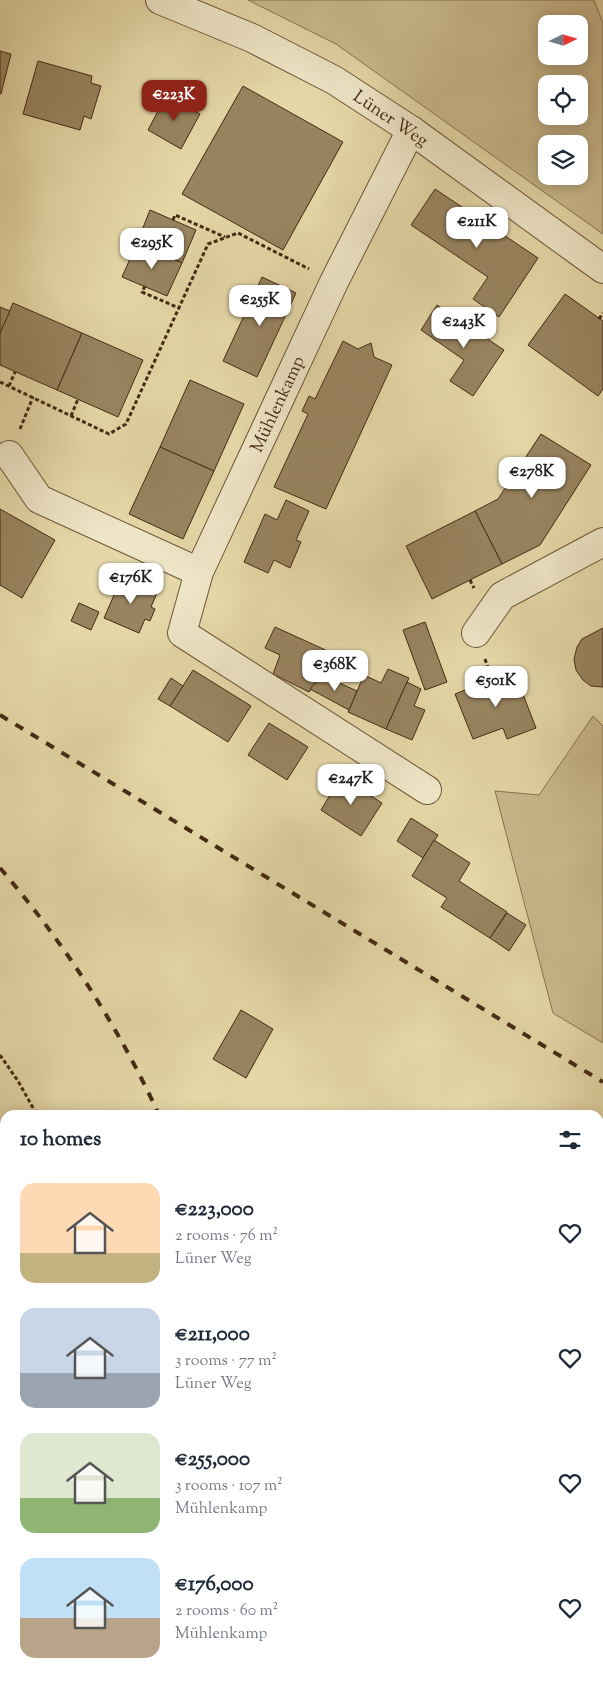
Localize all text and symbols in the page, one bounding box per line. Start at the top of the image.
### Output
north arrow [538,15,588,65]
map controls [538,15,588,185]
button: locate [538,75,588,125]
pin: €223K [139,80,209,122]
text: €223K [153,84,195,107]
street label: Lüner Weg [347,85,433,155]
button: layers [538,135,588,185]
pin: €211K [442,206,512,249]
text: €211K [457,211,497,234]
pin: €295K [117,228,187,270]
text: €295K [131,232,173,255]
pin: €255K [225,284,295,327]
text: €255K [240,289,280,312]
pin: €243K [429,306,499,349]
text: €243K [442,311,486,334]
street label: Mühlenkamp [245,352,313,457]
pin: €278K [497,456,567,499]
text: €278K [510,461,554,484]
pin: €176K [96,562,166,605]
text: €176K [110,567,152,590]
pin: €368K [300,650,370,692]
text: €368K [313,654,357,677]
pin: €501K [461,666,531,708]
text: €501K [476,670,516,693]
pin: €247K [316,764,386,806]
text: €247K [329,768,373,791]
text: 10 homes [20,1125,101,1155]
icon: filters [556,1126,584,1154]
text: €223,000 [175,1195,254,1225]
icon: home [60,1203,120,1263]
icon: heart [556,1219,584,1247]
text: 2 rooms · 76 m² [175,1225,278,1248]
text: Lüner Weg [175,1248,252,1271]
text: €211,000 [175,1320,250,1350]
icon: home [60,1328,120,1388]
icon: heart [556,1344,584,1372]
text: 3 rooms · 77 m² [175,1350,277,1373]
text: Lüner Weg [175,1373,252,1396]
text: €255,000 [175,1445,250,1475]
icon: home [60,1453,120,1513]
icon: heart [556,1469,584,1497]
text: 3 rooms · 107 m² [175,1475,283,1498]
text: Mühlenkamp [175,1498,267,1521]
text: €176,000 [175,1570,254,1600]
icon: home [60,1578,120,1638]
icon: heart [556,1594,584,1622]
text: 2 rooms · 60 m² [175,1600,278,1623]
text: Mühlenkamp [175,1623,267,1646]

